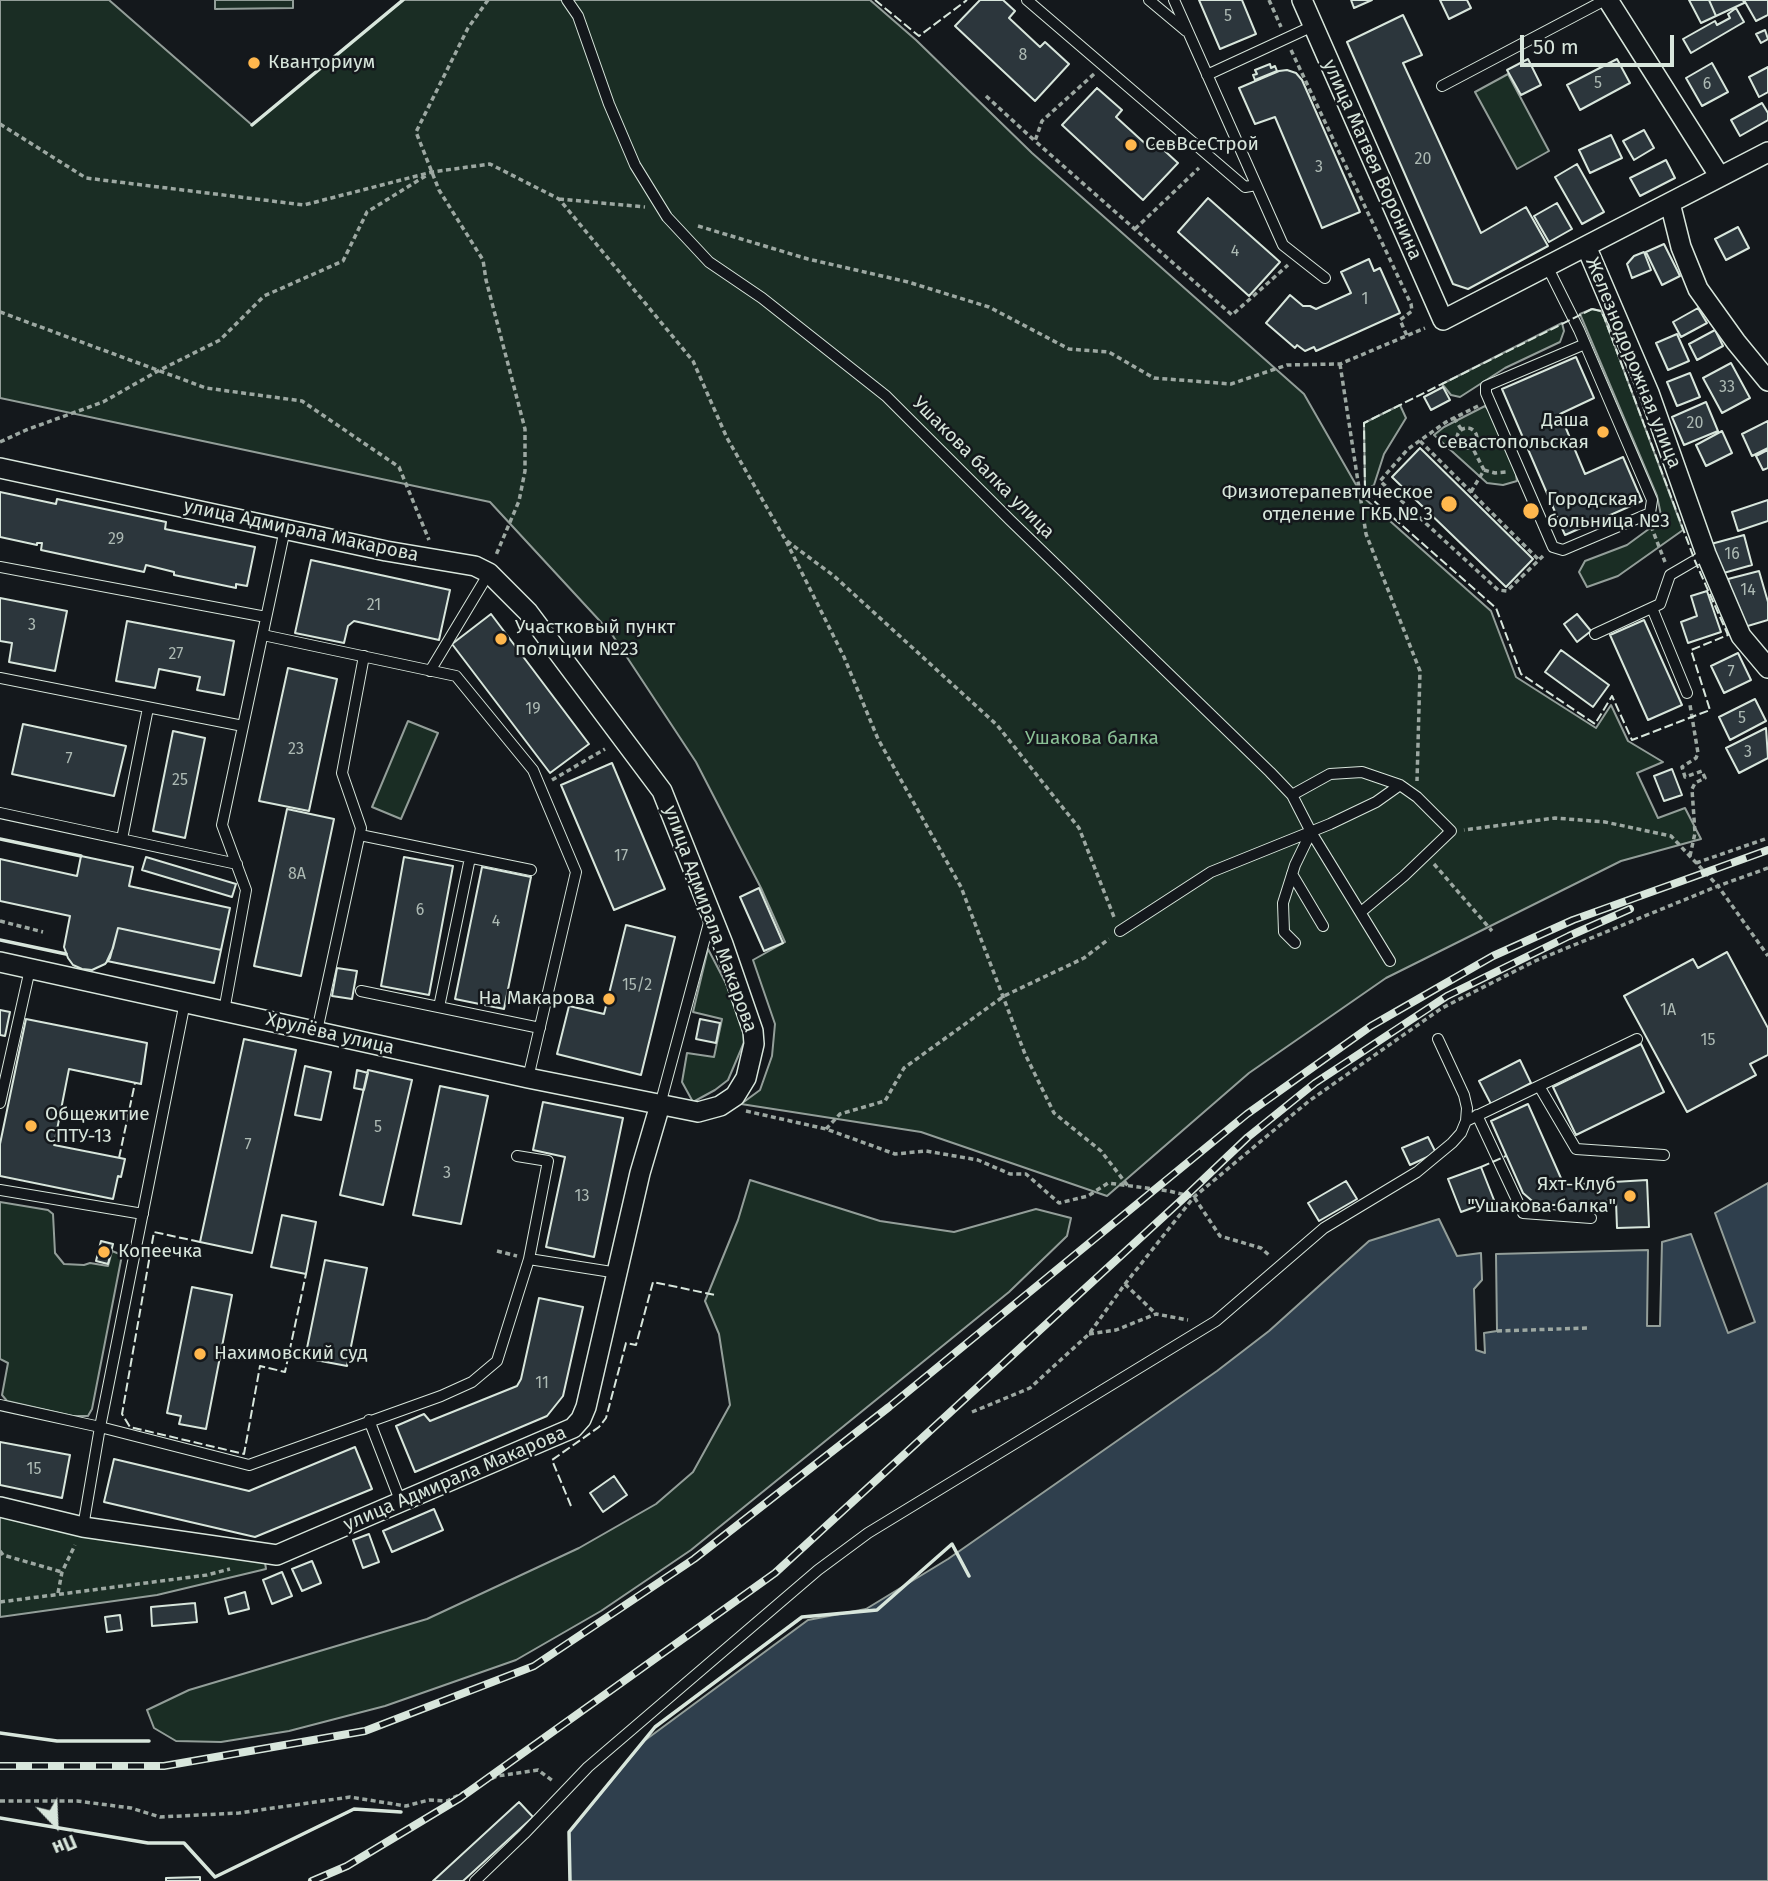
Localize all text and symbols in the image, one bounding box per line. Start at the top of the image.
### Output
house number: 5 [1224,7,1232,27]
scale bar [1523,21,1677,65]
text: 50 m [1533,34,1579,60]
house number: 8 [1019,46,1027,66]
place label: Кванториум [268,52,375,74]
marker: Кванториум [246,55,262,71]
street label: улица Матвея Воронина [1317,56,1427,264]
house number: 5 [1594,74,1602,94]
house number: 6 [1703,75,1711,95]
place label: СевВсеСтрой [1145,134,1259,156]
marker: СевВсеСтрой [1123,137,1139,153]
house number: 20 [1415,150,1431,170]
house number: 3 [1315,158,1323,178]
house number: 4 [1231,242,1239,262]
street label: Железнодорожная улица [1580,254,1686,472]
house number: 1 [1362,290,1368,310]
house number: 33 [1719,378,1735,398]
street label: Ушакова балка улица [907,392,1059,544]
place label: Даша Севастопольская [1437,410,1589,454]
house number: 20 [1687,414,1703,434]
marker: Даша Севастопольская [1595,424,1611,440]
place label: Физиотерапевтическое отделение ГКБ № 3 [1222,482,1433,526]
place label: Городская больница №3 [1547,489,1670,533]
marker: Физиотерапевтическое отделение ГКБ № 3 [1439,494,1459,514]
street label: улица Адмирала Макарова [181,495,421,567]
marker: Городская больница №3 [1521,501,1541,521]
house number: 29 [108,530,124,550]
house number: 16 [1724,545,1740,565]
house number: 14 [1740,581,1756,601]
house number: 21 [367,596,381,616]
house number: 3 [28,616,36,636]
place label: Участковый пункт полиции №23 [515,617,675,661]
marker: Участковый пункт полиции №23 [493,631,509,647]
house number: 27 [169,645,183,665]
house number: 7 [1727,663,1735,683]
house number: 19 [525,700,541,720]
house number: 5 [1738,709,1746,729]
park label: Ушакова балка [1025,728,1159,750]
house number: 23 [288,740,304,760]
house number: 3 [1744,743,1752,763]
house number: 7 [65,750,73,770]
house number: 25 [172,771,188,791]
street label: улица Адмирала Макарова [658,802,762,1036]
house number: 17 [614,847,628,867]
house number: 8А [288,865,306,885]
house number: 6 [416,901,424,921]
house number: 4 [492,912,500,932]
house number: 15/2 [622,976,652,996]
place label: На Макарова [478,988,595,1010]
marker: На Макарова [601,991,617,1007]
house number: 1А [1660,1001,1676,1021]
street label: Хрулёва улица [264,1008,396,1060]
house number: 15 [1701,1031,1715,1051]
place label: Общежитие СПТУ-13 [45,1104,150,1148]
marker: Общежитие СПТУ-13 [23,1118,39,1134]
house number: 5 [374,1118,382,1138]
house number: 7 [244,1136,252,1156]
house number: 3 [443,1164,451,1184]
place label: Яхт-Клуб "Ушакова балка" [1467,1174,1616,1218]
house number: 13 [575,1187,589,1207]
marker: Яхт-Клуб "Ушакова балка" [1622,1188,1638,1204]
place label: Копеечка [118,1241,202,1263]
marker: Копеечка [96,1244,112,1260]
place label: Нахимовский суд [214,1343,368,1365]
marker: Нахимовский суд [192,1346,208,1362]
house number: 11 [535,1374,549,1394]
street label: улица Адмирала Макарова [340,1422,570,1536]
house number: 15 [27,1460,41,1480]
north arrow [21,1790,91,1860]
text: Пн [49,1830,80,1860]

